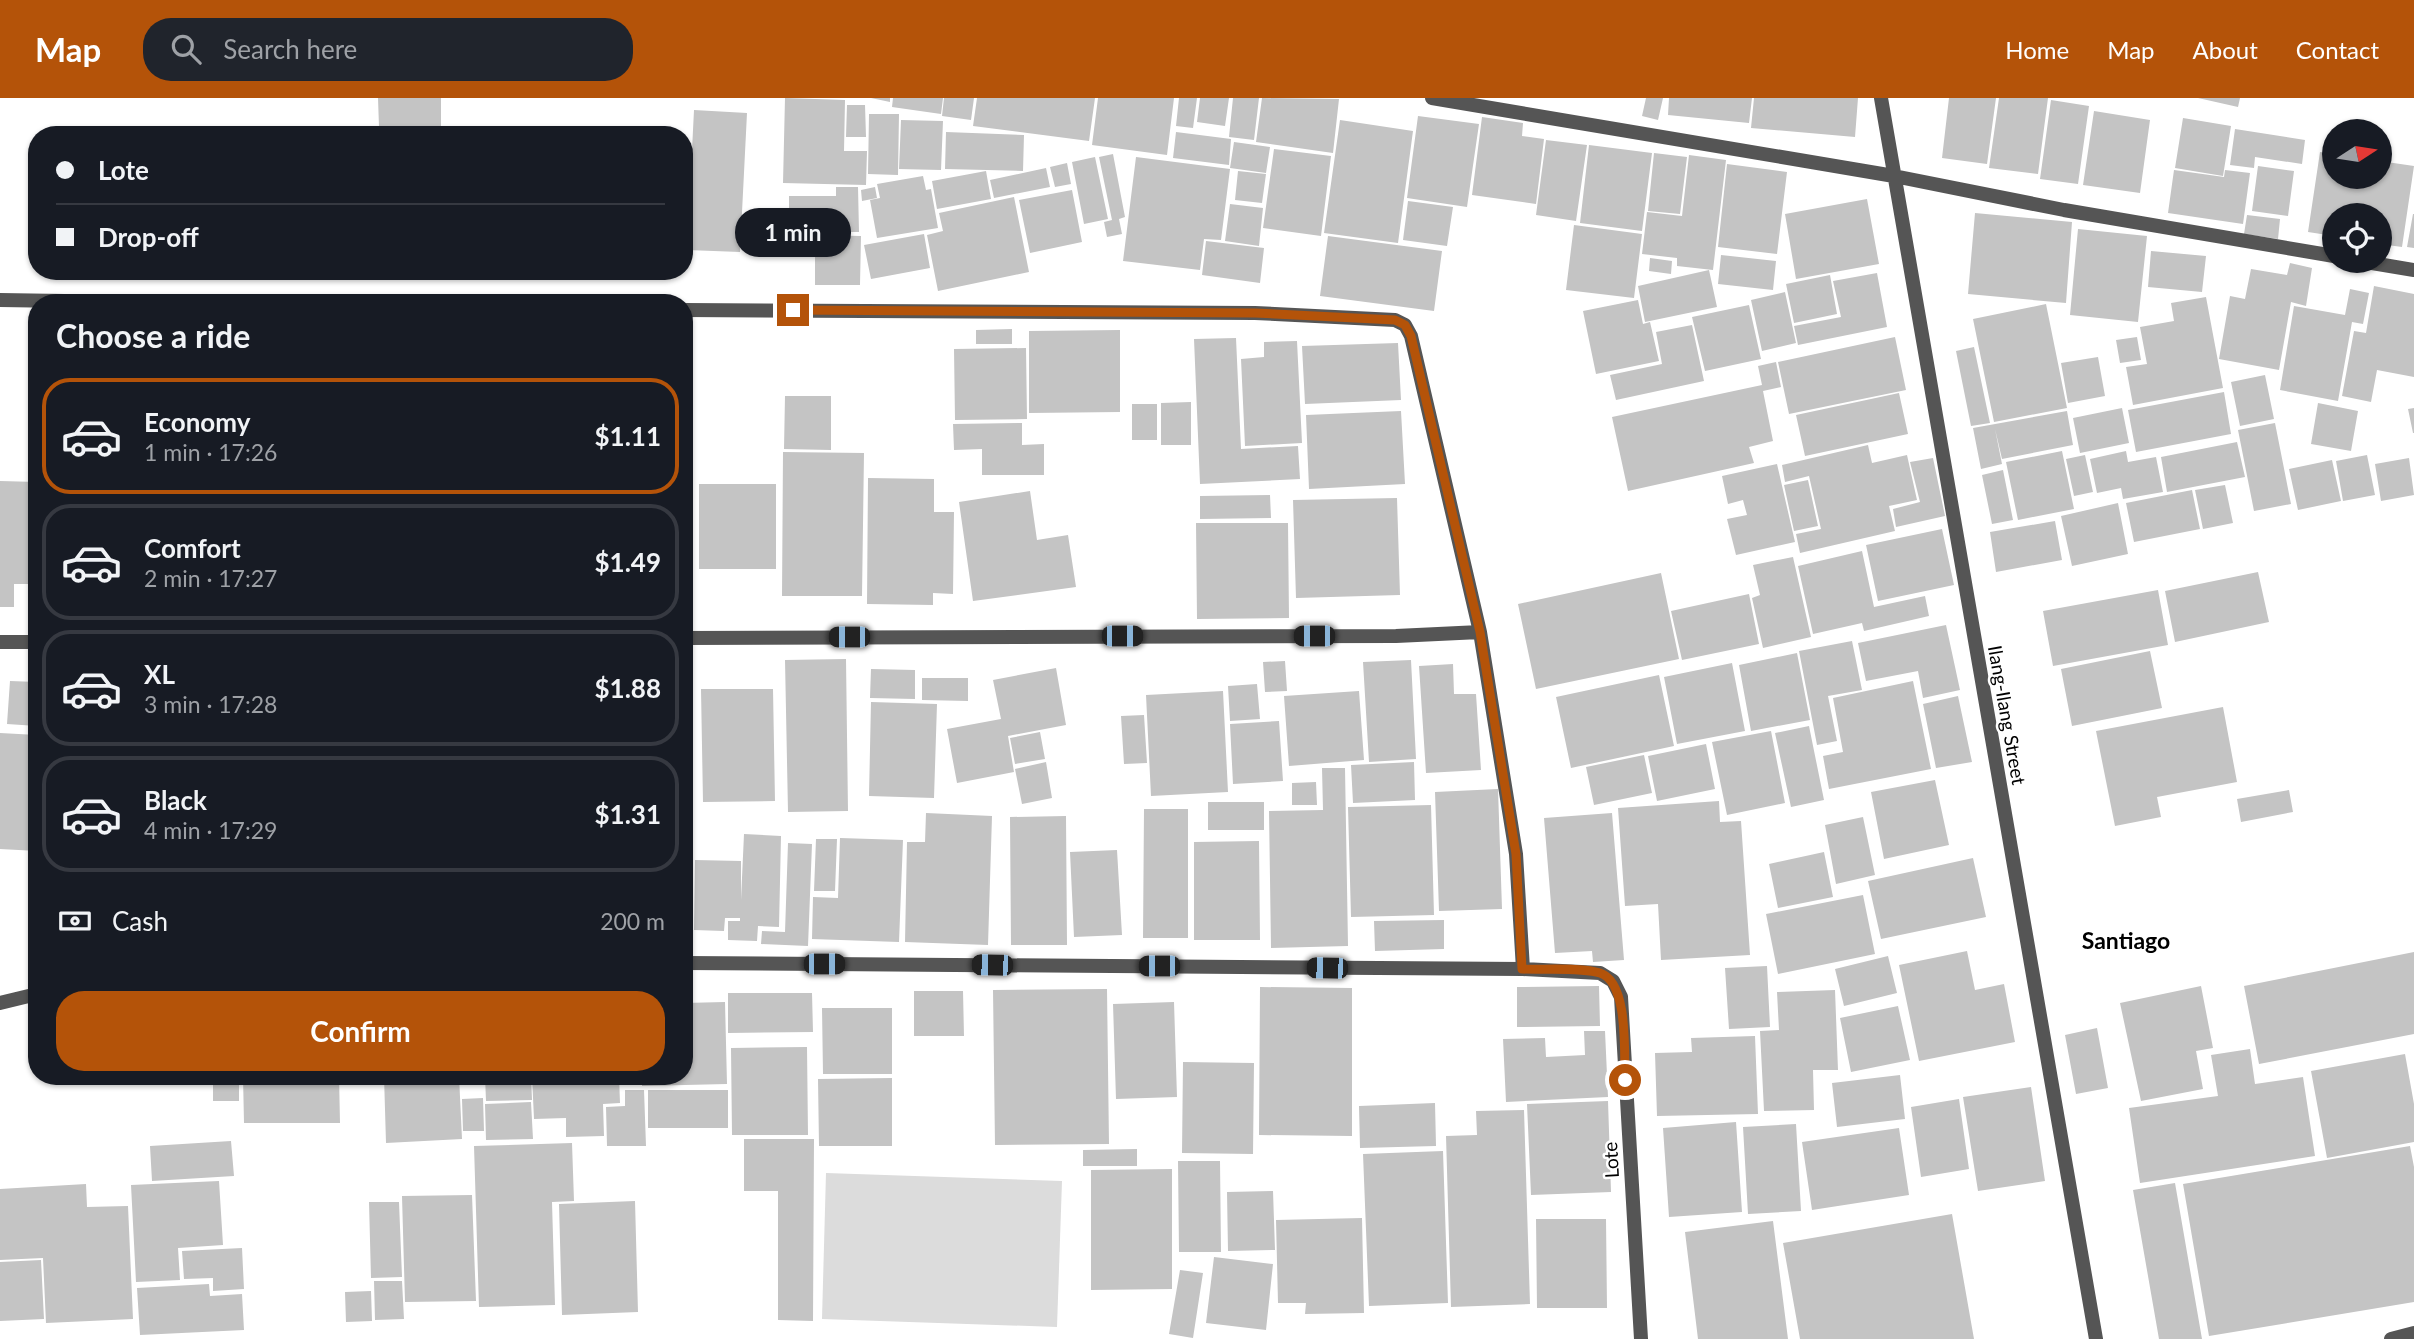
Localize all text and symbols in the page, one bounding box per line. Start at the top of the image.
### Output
search box [143,18,633,81]
text: Map [35,29,101,69]
icon: search [167,30,205,68]
text: Search here [223,33,357,65]
text: Home [2005,35,2069,64]
text: Map [2107,35,2155,64]
text: About [2193,35,2258,64]
text: Contact [2296,35,2379,64]
north arrow [2322,119,2392,189]
map controls [2322,119,2392,273]
text: Lote [98,154,149,186]
button: locate [2322,203,2392,273]
callout: 1 min [735,208,851,258]
text: 1 min [764,218,822,246]
text: Drop-off [98,221,199,253]
route end [777,294,809,326]
text: Choose a ride [56,316,250,355]
icon: car [60,405,123,468]
text: Economy [144,406,250,438]
text: $1.11 [595,420,661,452]
text: 1 min · 17:26 [144,438,277,466]
icon: car [60,531,123,594]
text: Comfort [144,532,241,564]
text: $1.49 [595,546,661,578]
text: 2 min · 17:27 [144,564,277,592]
car [1102,626,1144,647]
car [1294,626,1336,647]
car [829,627,871,648]
street label: Ilang-Ilang Street [1984,643,2031,787]
icon: car [60,657,123,720]
text: XL [144,658,175,690]
text: $1.88 [595,672,661,704]
text: 3 min · 17:28 [144,690,277,718]
icon: car [60,783,123,846]
text: Black [144,784,207,816]
text: $1.31 [595,798,661,830]
text: 4 min · 17:29 [144,816,277,844]
icon: cash [56,902,94,940]
text: Cash [112,905,168,937]
text: 200 m [600,907,665,935]
district label: Santiago [2082,926,2170,954]
car [804,954,846,975]
car [971,954,1014,976]
car [1139,956,1181,977]
car [1306,957,1349,979]
button: Confirm [56,991,665,1071]
route start [1609,1064,1641,1096]
street label: Lote [1598,1141,1623,1179]

